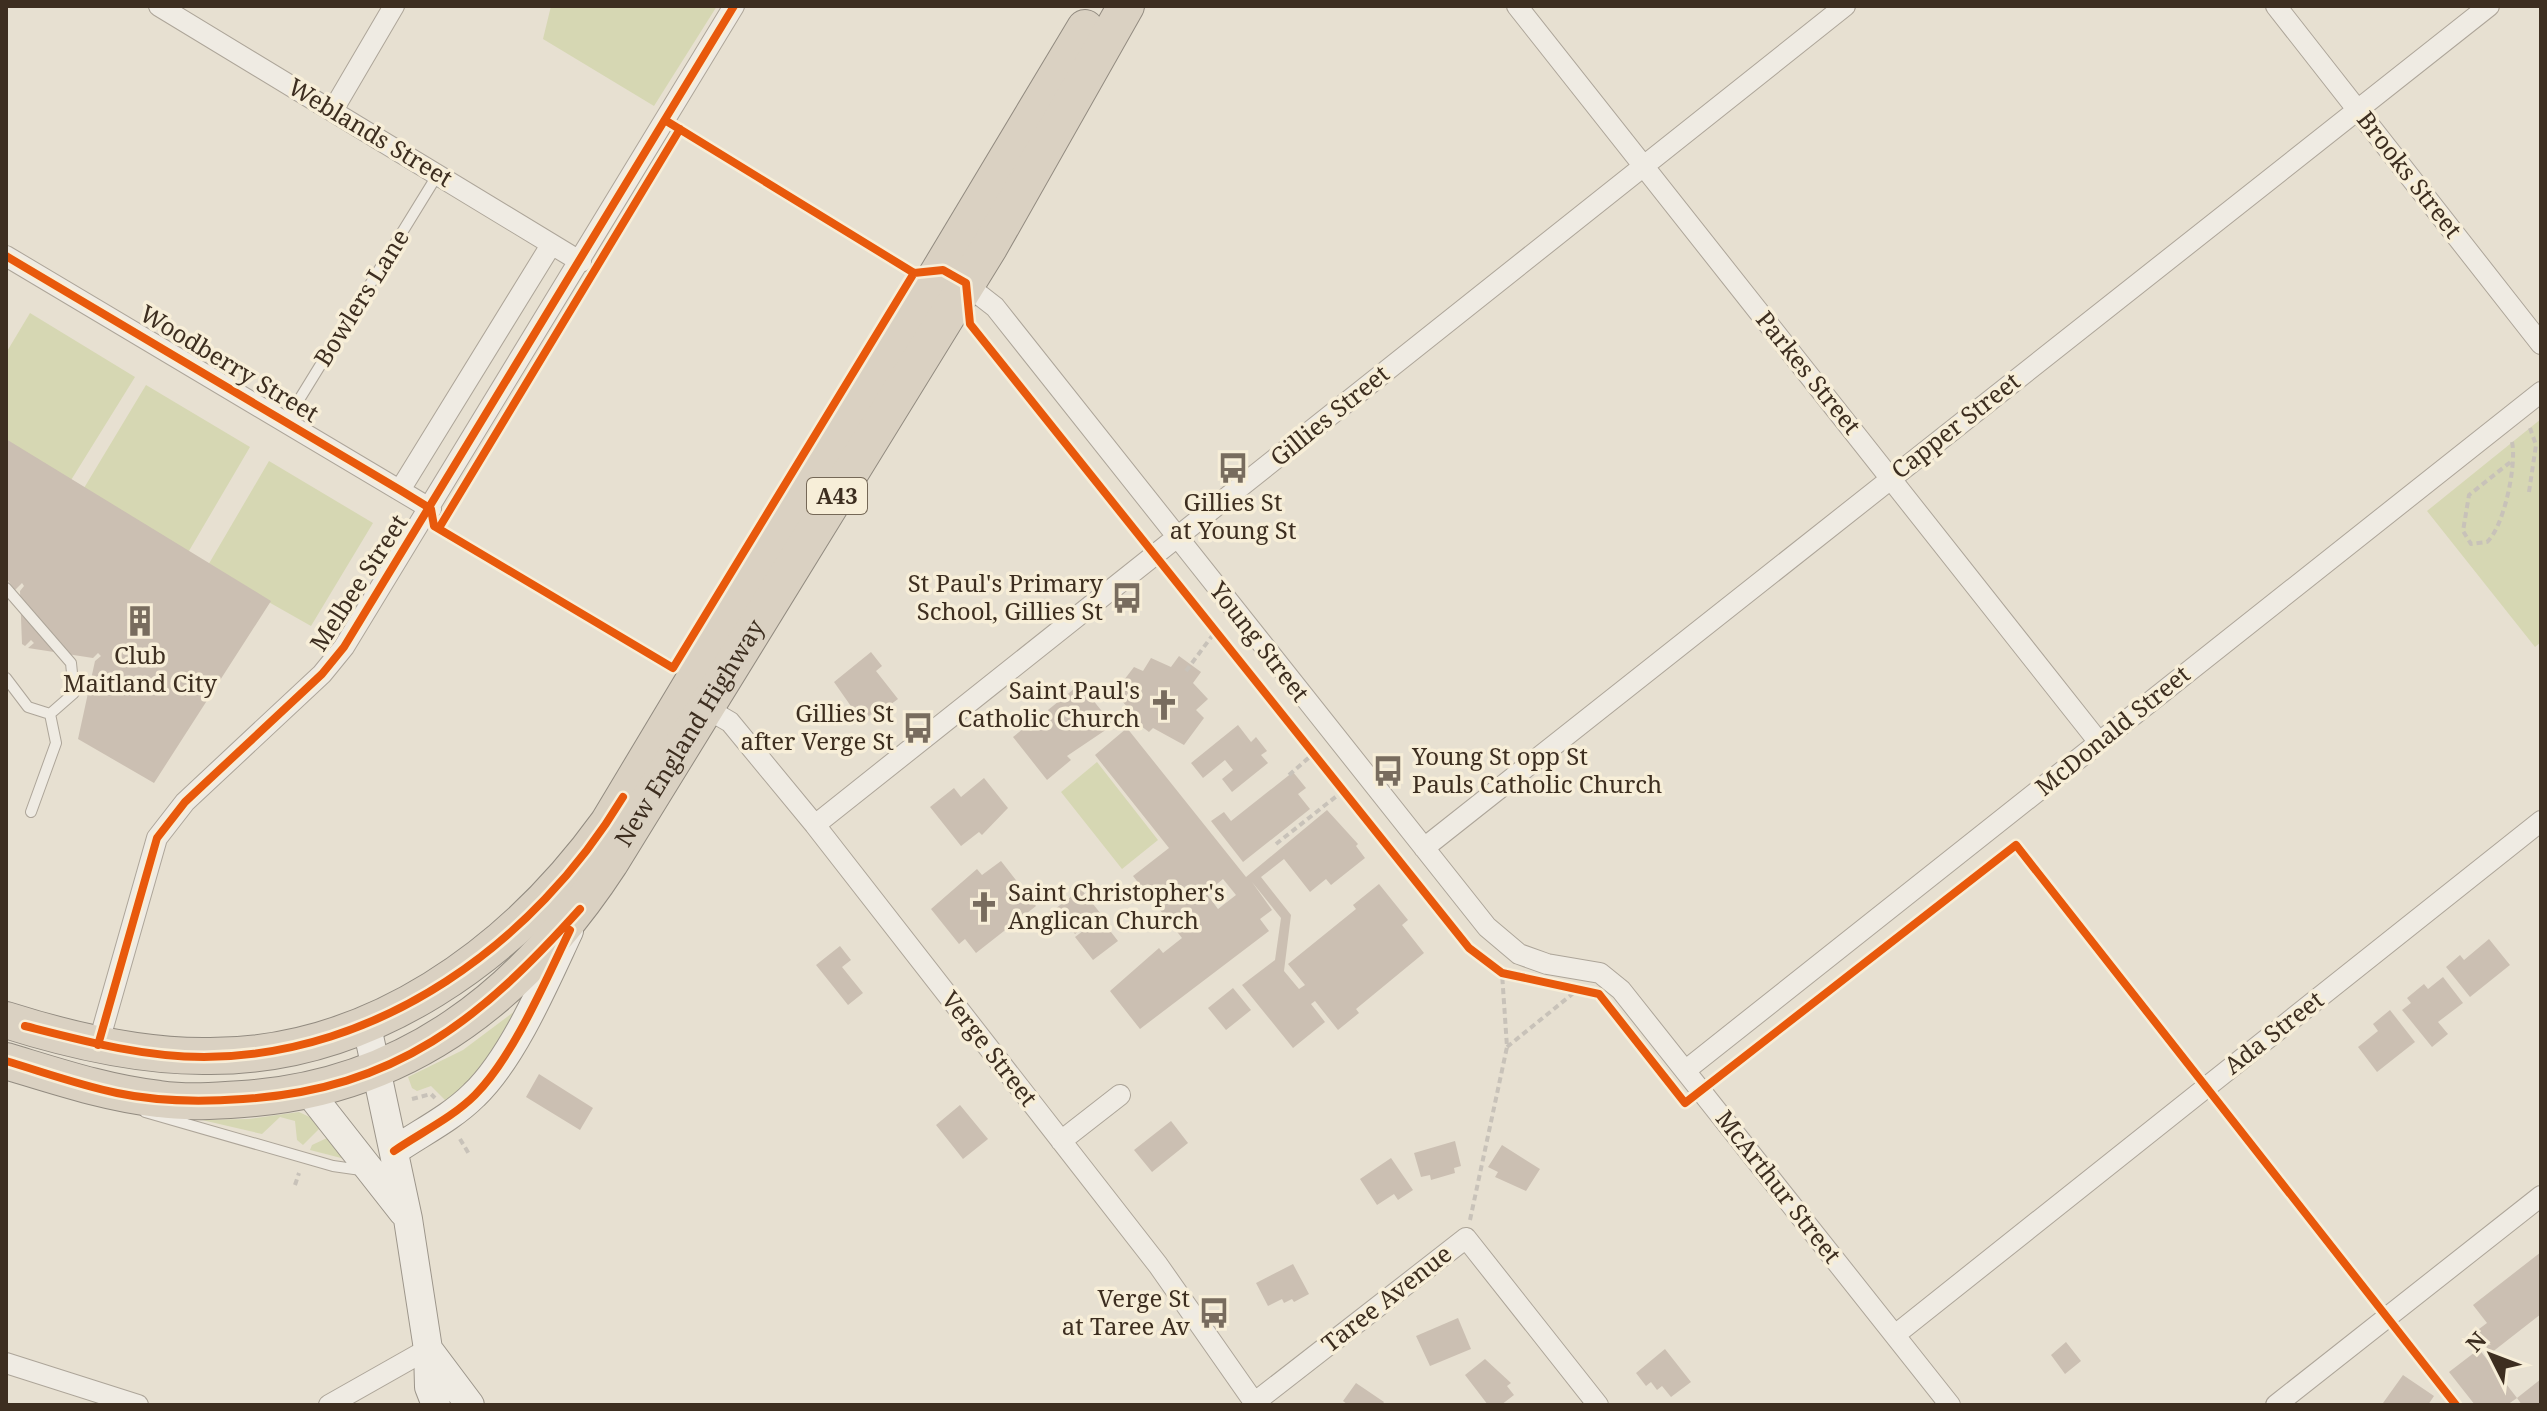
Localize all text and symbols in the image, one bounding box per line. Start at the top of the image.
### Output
street label: Weblands Street [282,70,459,194]
street label: Brooks Street [2350,104,2470,244]
street label: Bowlers Lane [305,222,416,372]
street label: Woodberry Street [134,296,325,429]
street label: Parkes Street [1749,303,1869,441]
street label: Gillies Street [1263,357,1395,473]
street label: Capper Street [1884,364,2026,486]
bus stop icon: Gillies St at Young St [1216,451,1250,485]
road number: A43 [807,478,867,514]
place label: Gillies St at Young St [1170,485,1296,546]
street label: Melbee Street [301,508,414,657]
place label: St Paul's Primary School, Gillies St [908,566,1103,627]
street label: Young Street [1202,573,1318,708]
bus stop icon: St Paul's Primary School, Gillies St [1110,581,1144,615]
building icon: Club Maitland City [123,604,157,638]
street label: New England Highway [606,612,771,852]
place label: Club Maitland City [63,638,217,699]
street label: McDonald Street [2028,657,2196,802]
place label: Saint Paul's Catholic Church [957,673,1140,734]
church icon: Saint Paul's Catholic Church [1147,688,1181,722]
place label: Gillies St after Verge St [740,696,894,757]
bus stop icon: Gillies St after Verge St [901,711,935,745]
place label: Young St opp St Pauls Catholic Church [1411,739,1662,800]
bus stop icon: Young St opp St Pauls Catholic Church [1371,754,1405,788]
place label: Saint Christopher's Anglican Church [1008,875,1225,936]
church icon: Saint Christopher's Anglican Church [967,890,1001,924]
street label: Ada Street [2216,983,2330,1081]
street label: Verge Street [935,984,1046,1113]
street label: McArthur Street [1709,1103,1849,1270]
street label: Taree Avenue [1314,1237,1458,1359]
place label: Verge St at Taree Av [1062,1281,1190,1342]
bus stop icon: Verge St at Taree Av [1197,1296,1231,1330]
north arrow [2451,1315,2531,1395]
text: N [2458,1324,2492,1357]

